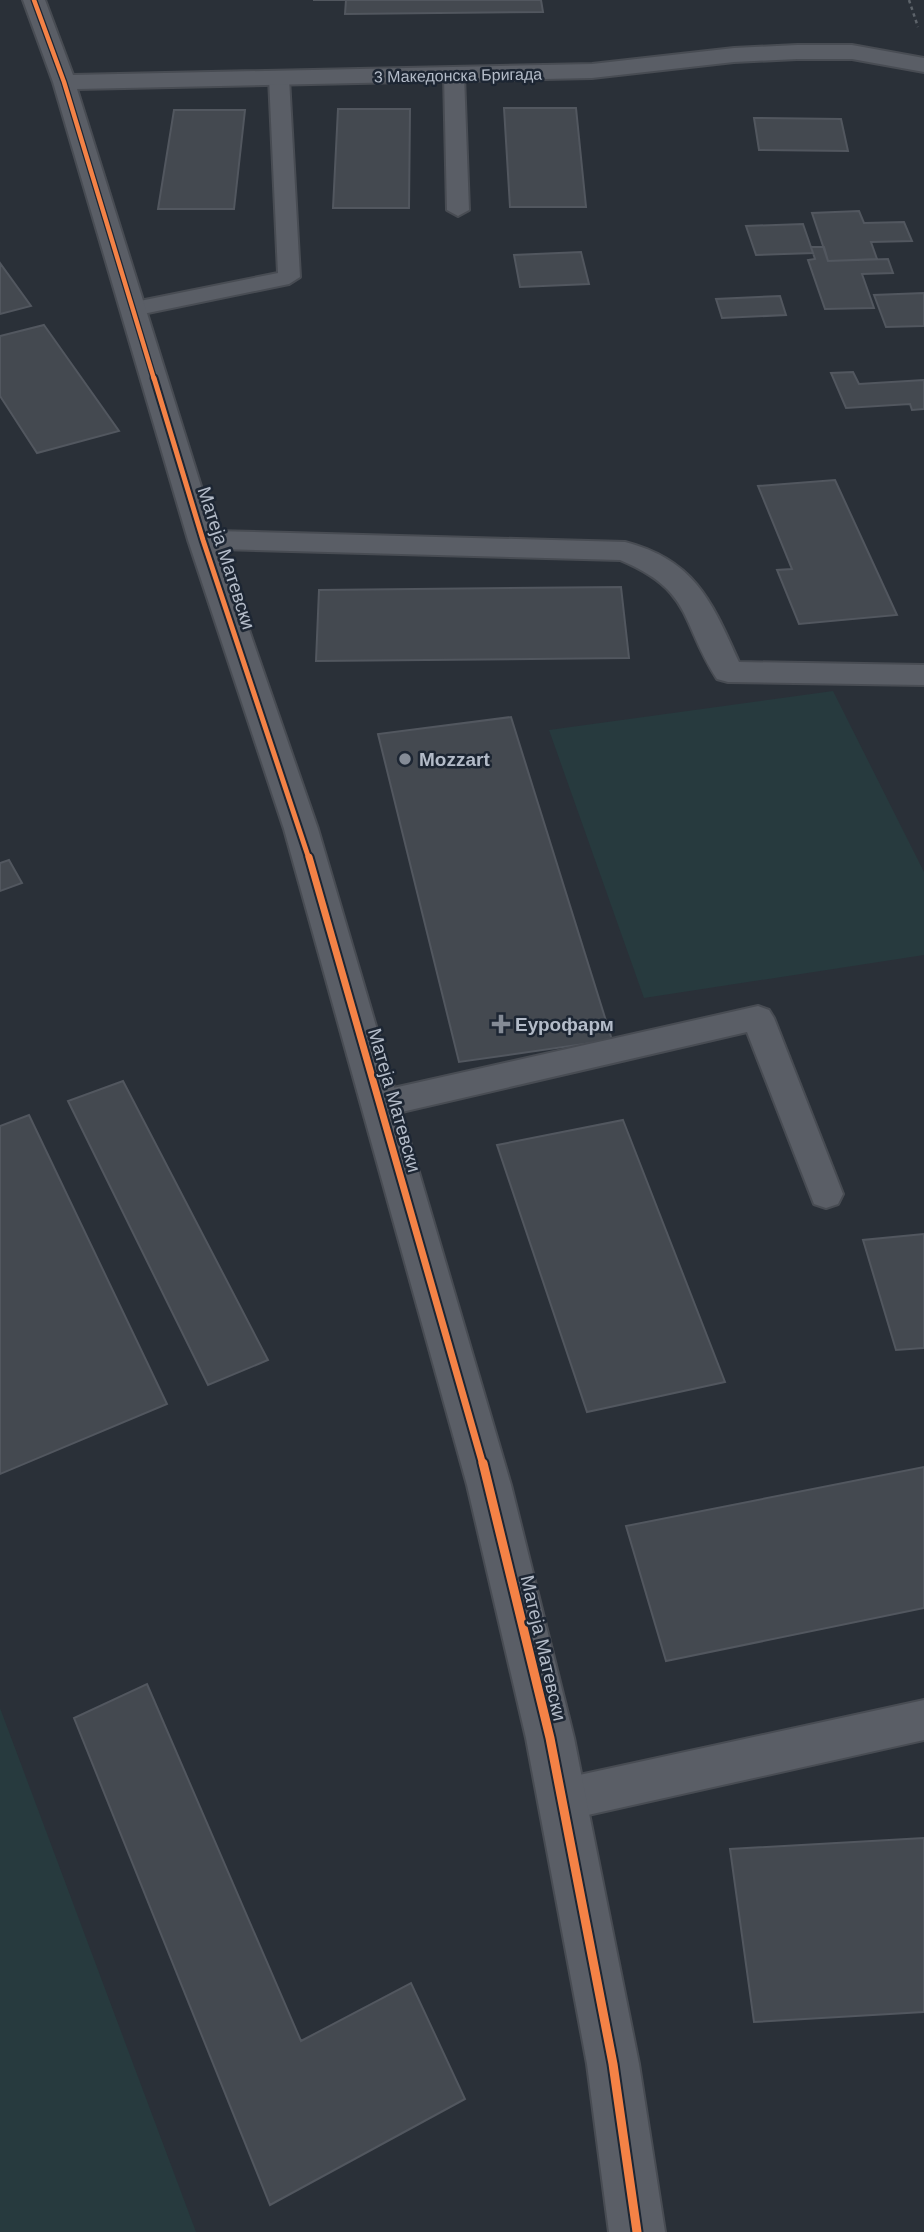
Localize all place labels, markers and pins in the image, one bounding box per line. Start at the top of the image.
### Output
place label: Mozzart [419,749,490,770]
marker: Mozzart [397,751,413,767]
place label: Еурофарм [515,1014,614,1035]
marker: Еурофарм [493,1016,509,1032]

